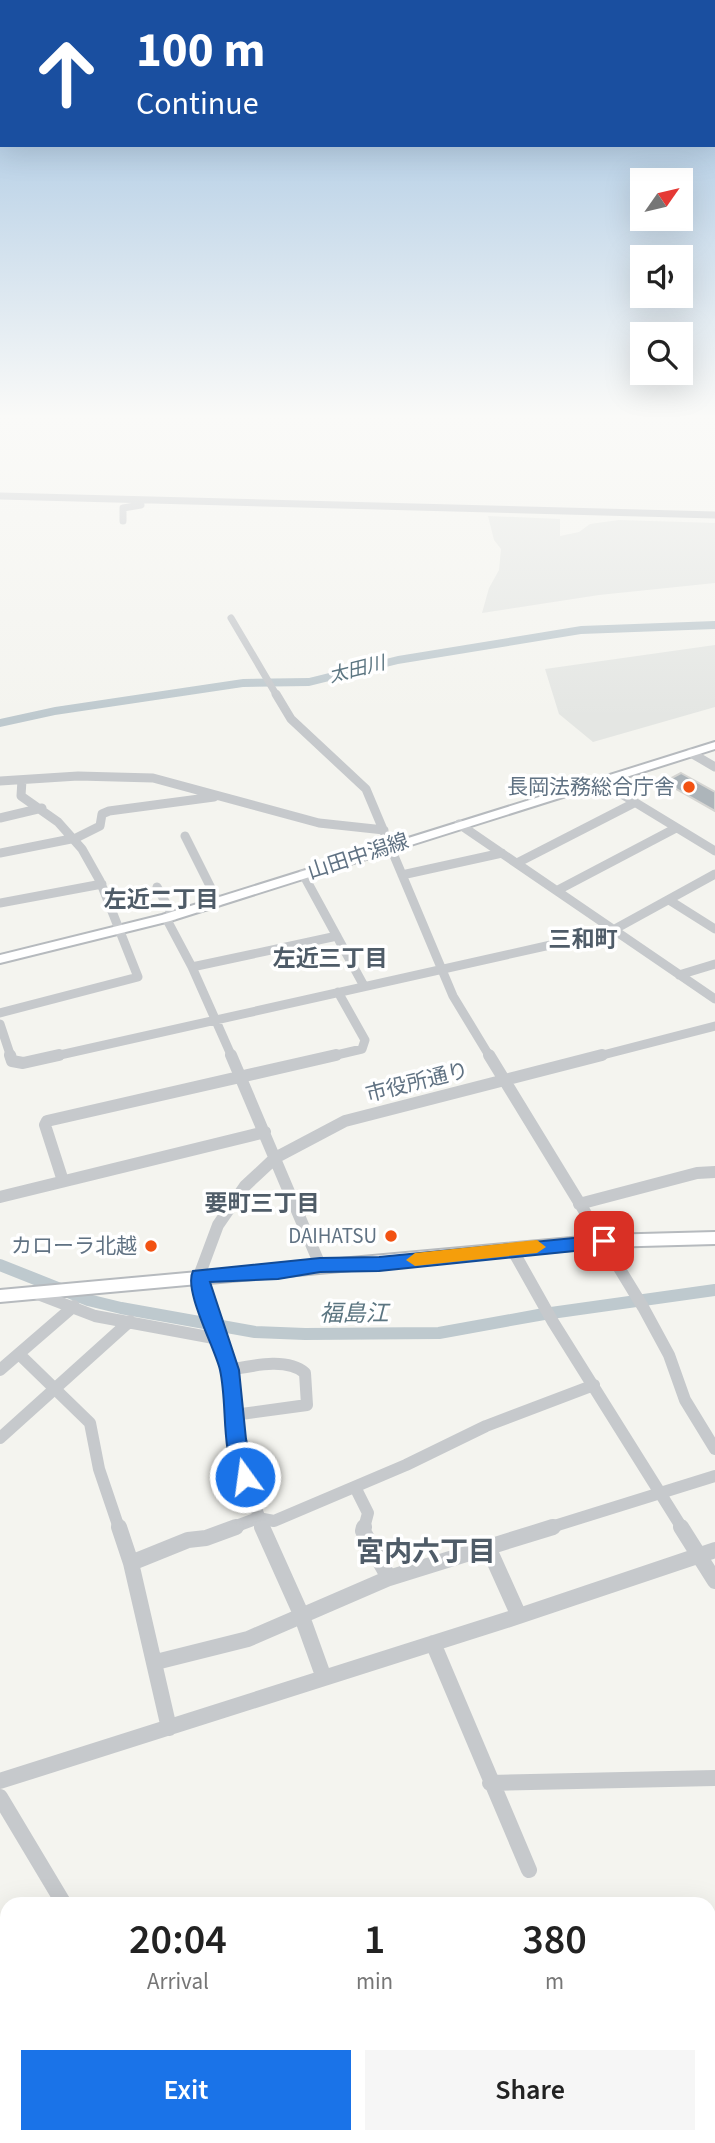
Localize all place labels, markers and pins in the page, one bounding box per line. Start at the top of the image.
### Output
place label: 長岡法務総合庁舎 [507,772,675,802]
marker: 長岡法務総合庁舎 [681,779,697,795]
pin [574,1211,634,1271]
place label: DAIHATSU [288,1221,377,1251]
marker: DAIHATSU [383,1228,399,1244]
place label: カローラ北越 [11,1231,137,1261]
marker: カローラ北越 [143,1238,159,1254]

